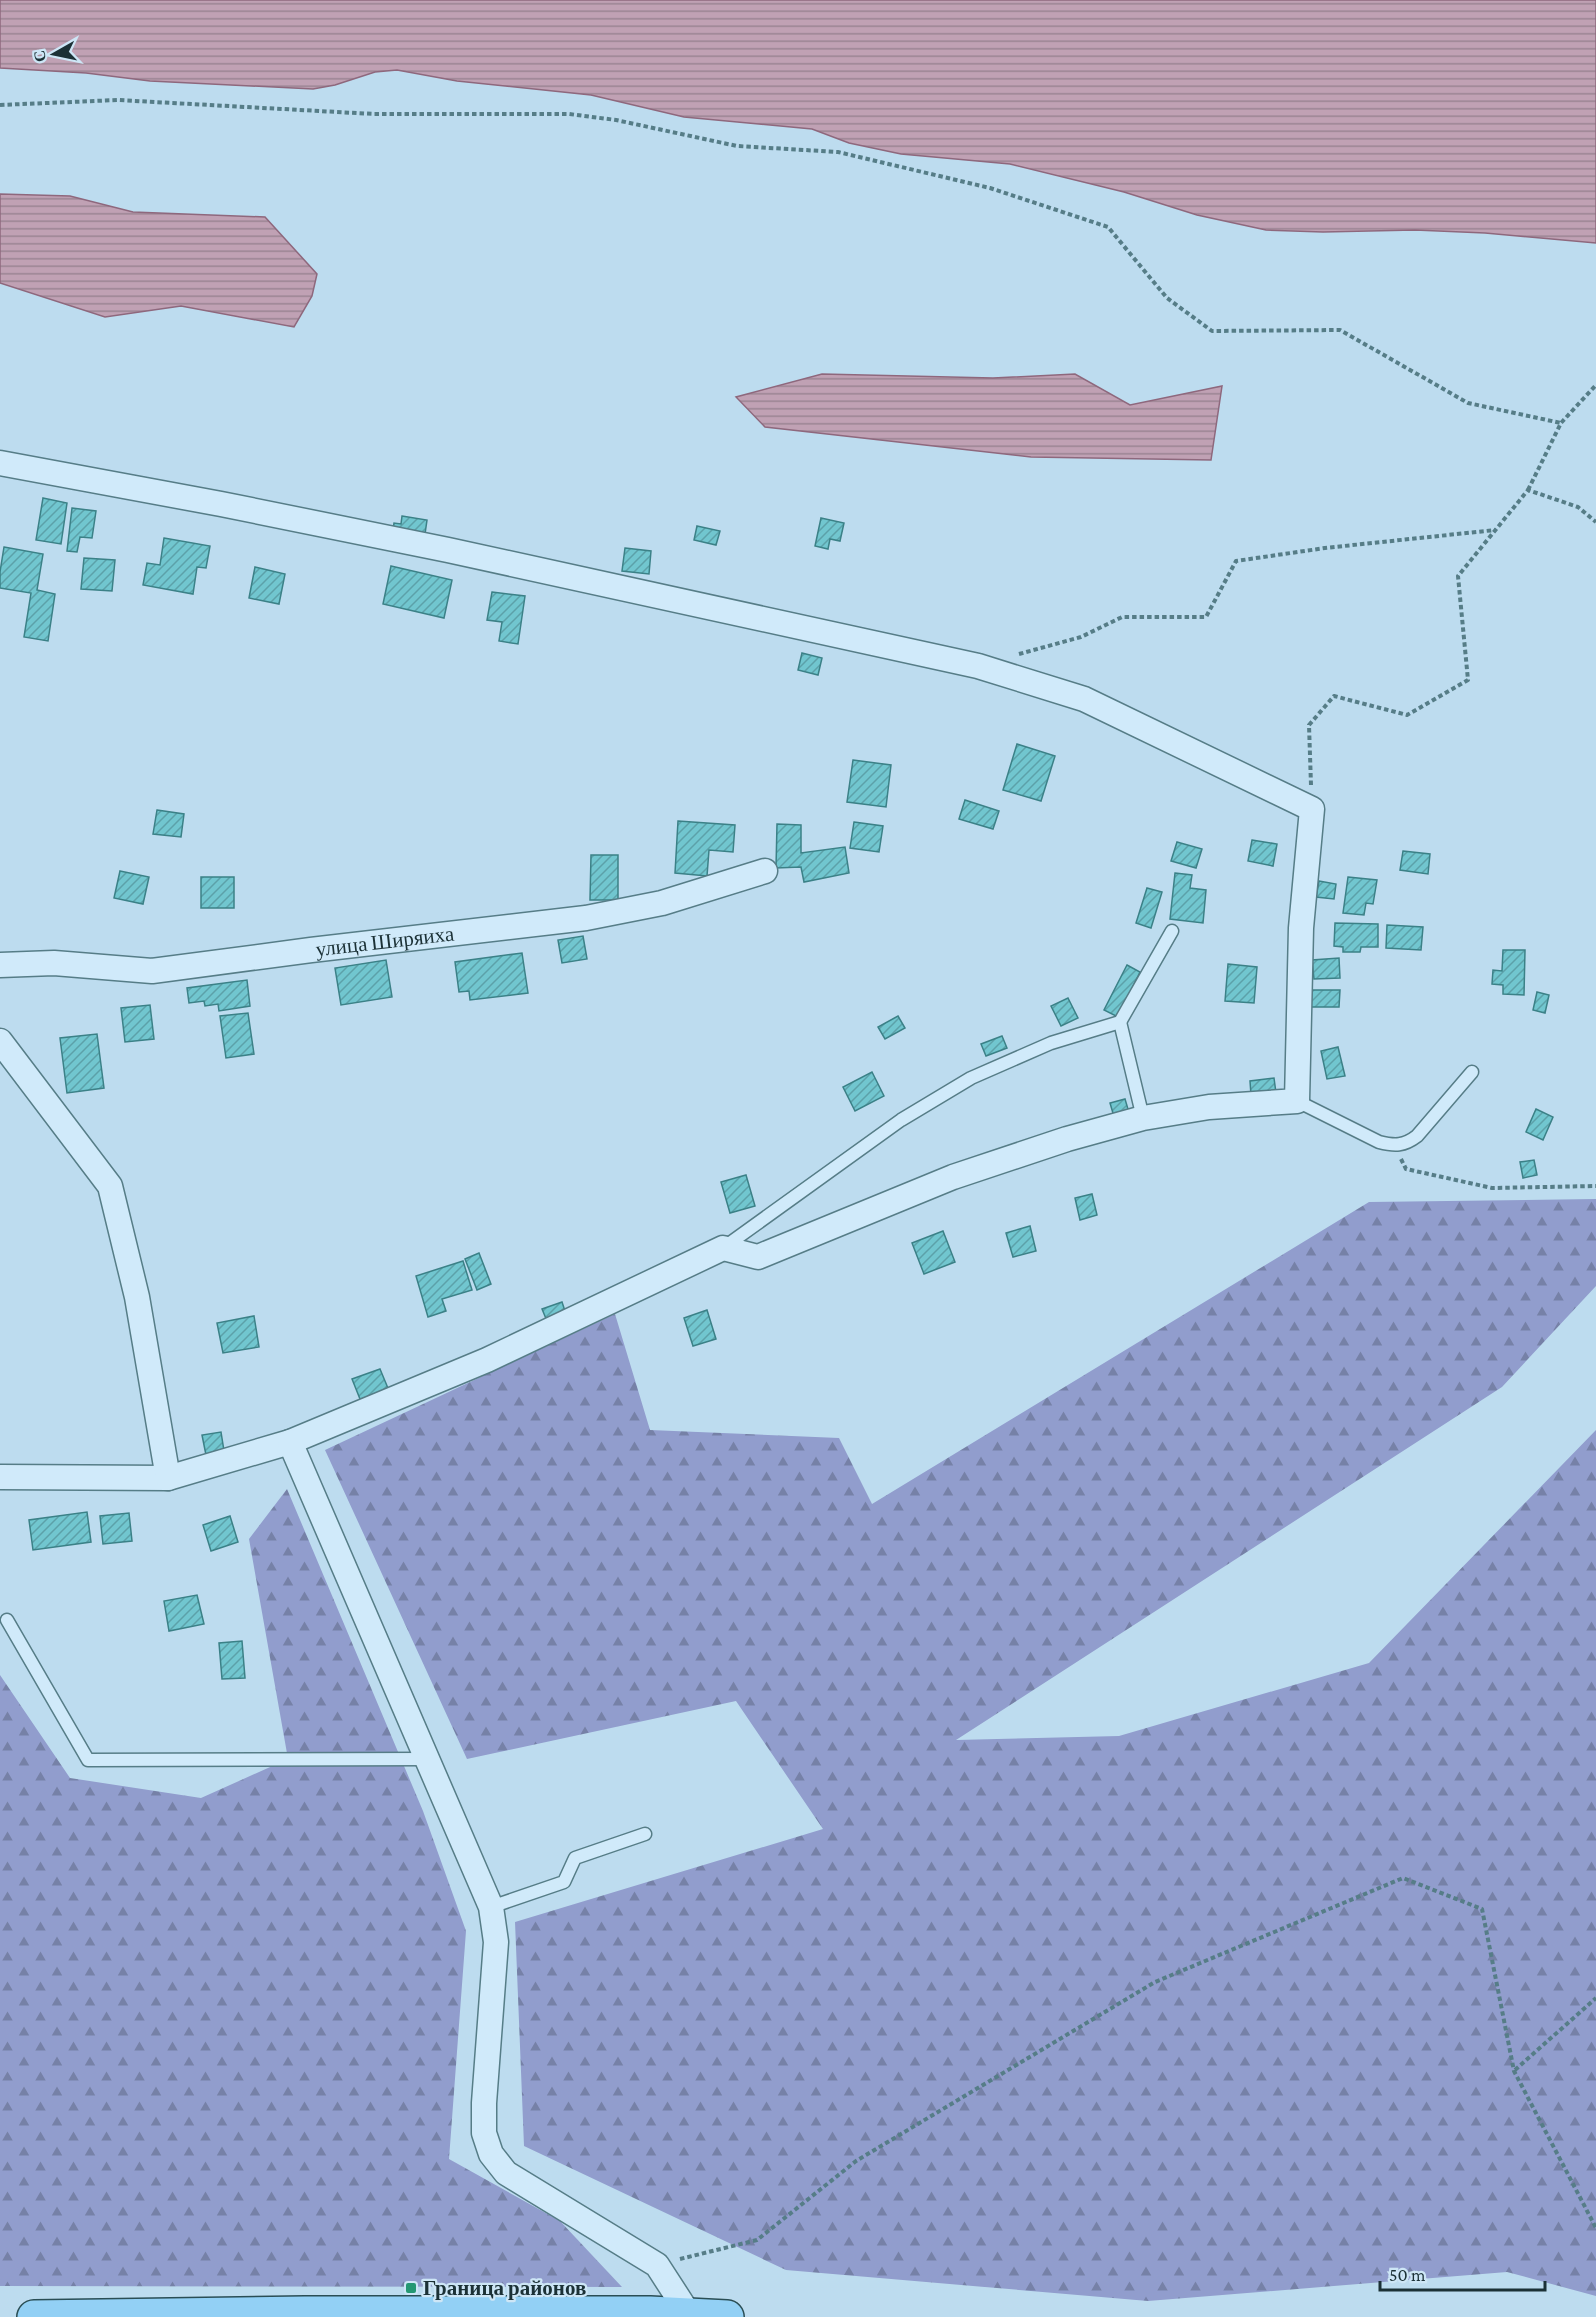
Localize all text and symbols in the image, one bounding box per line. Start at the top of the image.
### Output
north arrow [24,24,84,84]
text: С [30,49,49,63]
street label: улица Ширяиха [314,921,456,961]
scale bar [1380,2254,1545,2292]
text: 50 m [1389,2265,1426,2285]
place label: Граница районов [423,2276,586,2300]
marker: Граница районов [404,2281,418,2295]

